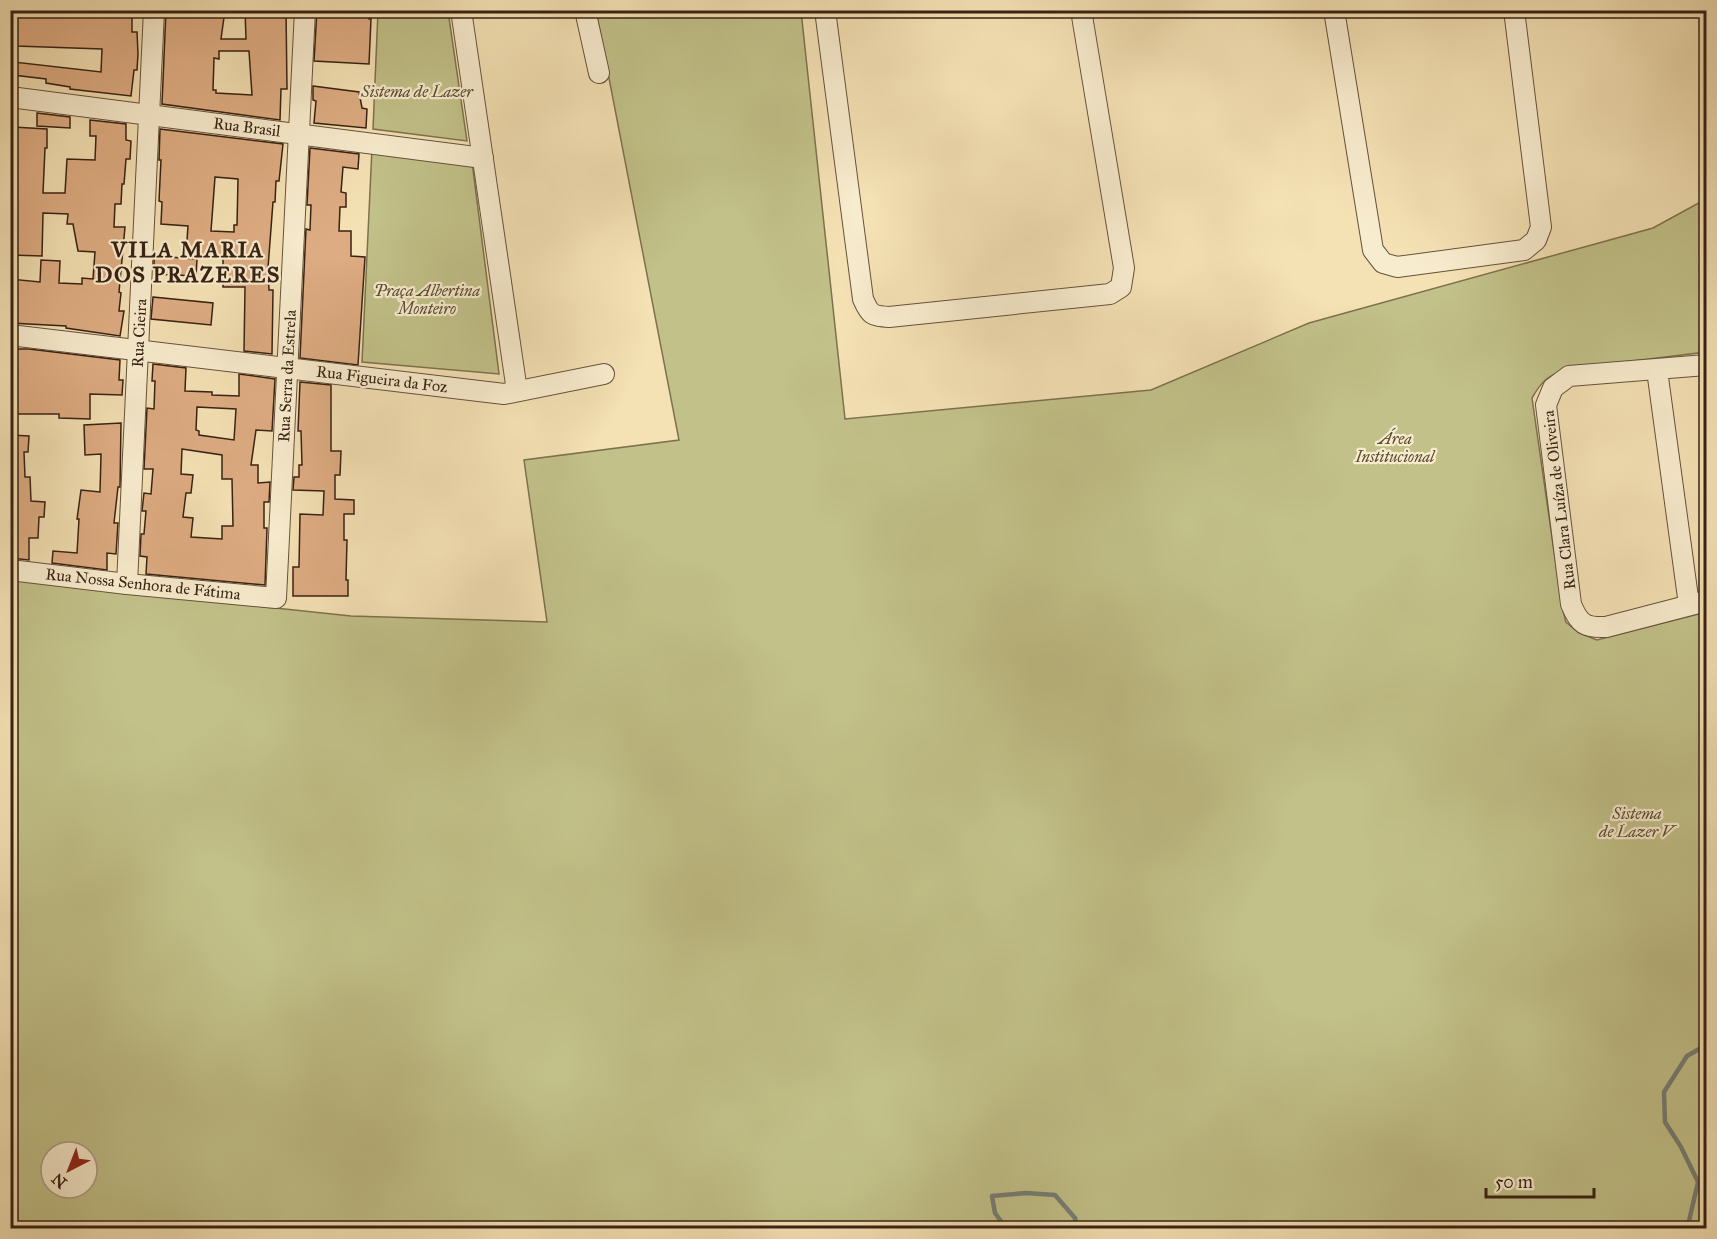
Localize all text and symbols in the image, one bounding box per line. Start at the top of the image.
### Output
park label: Sistema de Lazer [360,82,474,101]
street label: Rua Brasil [212,113,282,141]
district label: VILA MARIA DOS PRAZERES [95,236,281,288]
park label: Praça Albertina Monteiro [374,281,480,318]
street label: Rua Cieira [128,298,150,368]
street label: Rua Serra da Estrela [274,309,300,443]
street label: Rua Figueira da Foz [315,362,449,398]
street label: Rua Clara Luíza de Oliveira [1539,409,1579,591]
park label: Área Institucional [1355,427,1436,466]
street label: Rua Nossa Senhora de Fátima [44,564,242,604]
park label: Sistema de Lazer V [1598,804,1678,841]
north arrow [39,1140,99,1200]
scale bar [1486,1161,1594,1199]
text: N [48,1169,71,1192]
text: 50 m [1495,1171,1533,1193]

